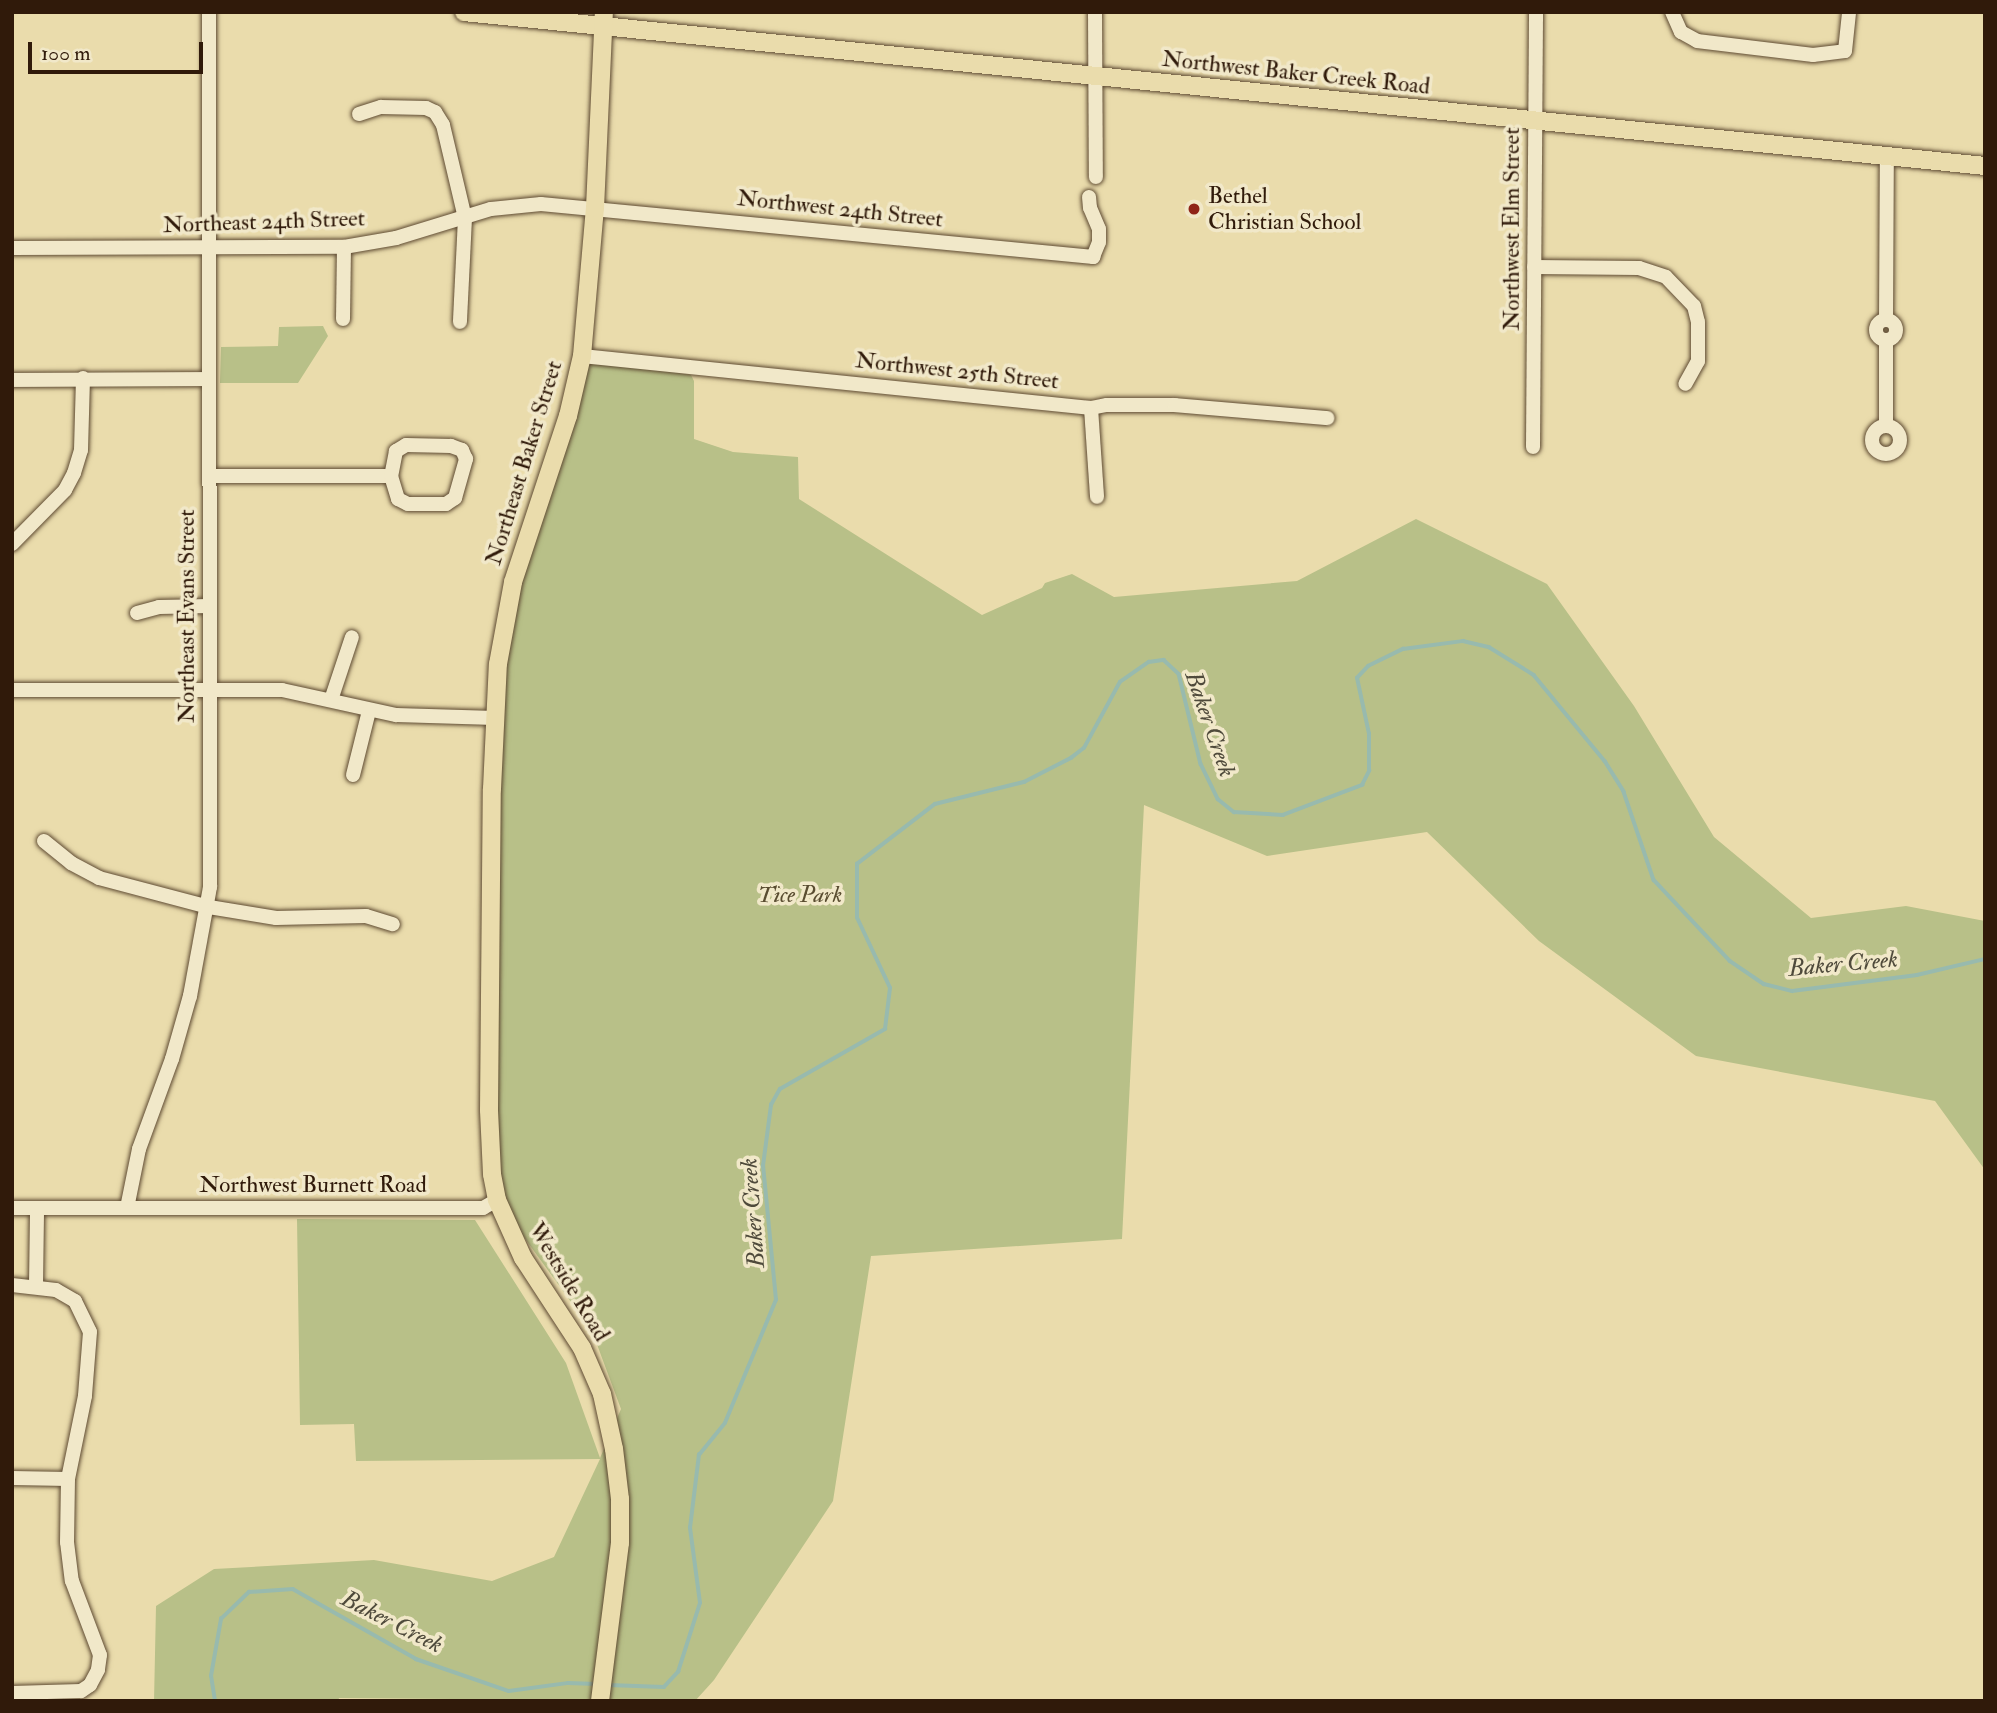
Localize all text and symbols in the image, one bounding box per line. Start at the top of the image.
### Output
scale bar [32,28,206,72]
text: 100 m [41,40,91,67]
street label: Northwest Baker Creek Road [1161,45,1431,101]
street label: Northwest Elm Street [1498,127,1526,331]
place label: Bethel Christian School [1208,182,1361,236]
street label: Northwest 24th Street [736,184,944,234]
marker: Bethel Christian School [1186,201,1202,217]
street label: Northeast 24th Street [162,205,366,239]
street label: Northwest 25th Street [854,347,1060,395]
street label: Northeast Baker Street [480,358,568,568]
street label: Northeast Evans Street [173,509,201,723]
water label: Baker Creek [1179,667,1241,781]
park label: Tice Park [758,881,842,909]
water label: Baker Creek [1787,945,1899,983]
water label: Baker Creek [735,1157,771,1269]
street label: Northwest Burnett Road [199,1171,427,1199]
street label: Westside Road [523,1217,615,1347]
water label: Baker Creek [337,1584,447,1660]

